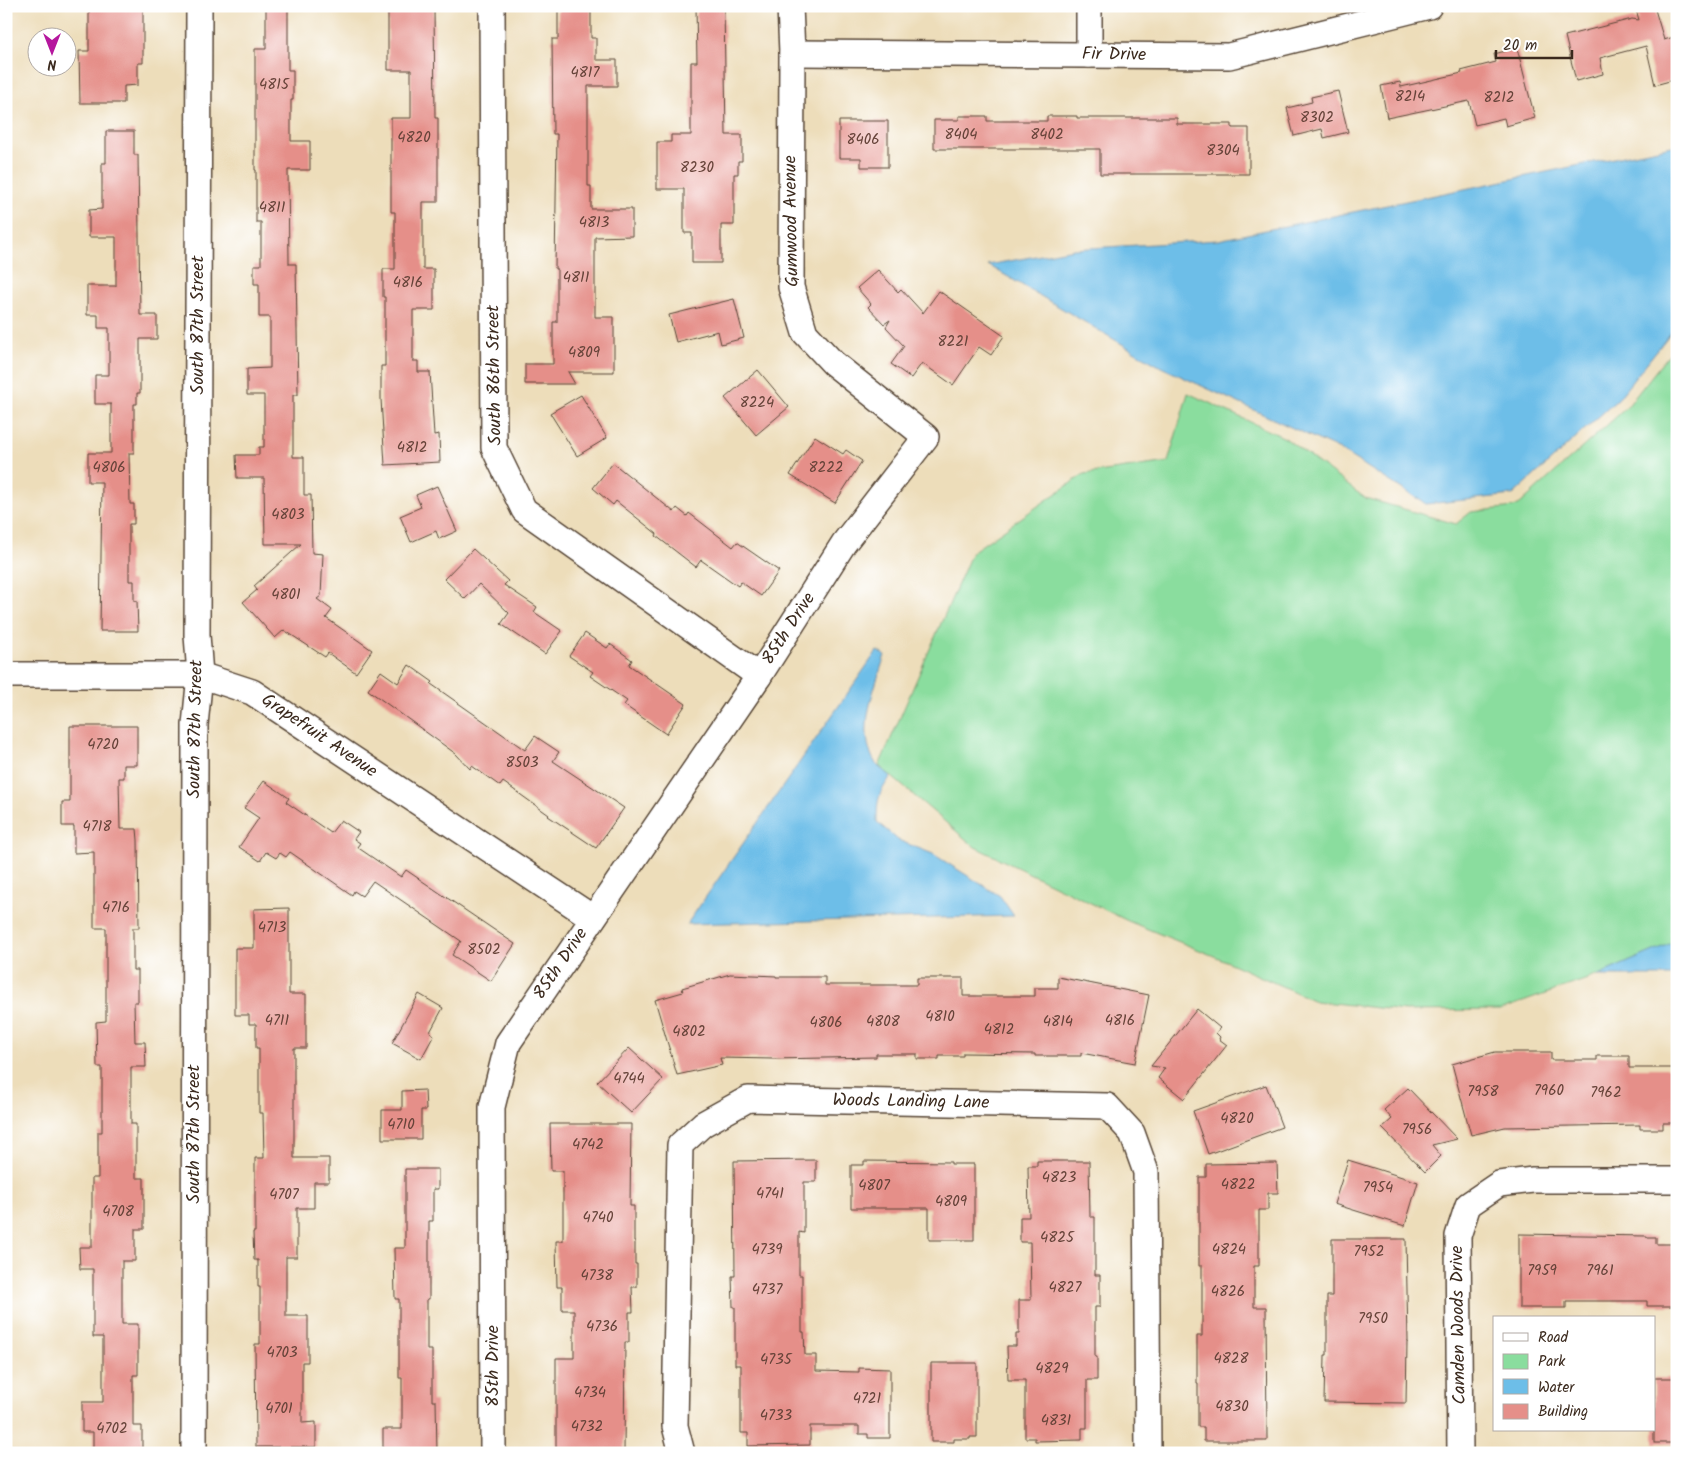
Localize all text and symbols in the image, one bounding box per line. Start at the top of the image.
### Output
north arrow [28,28,78,78]
scale bar [1496,28,1572,60]
text: 20 m [1503,34,1537,58]
street label: Fir Drive [1082,40,1146,70]
text: N [47,53,56,75]
house number: 4817 [571,61,601,85]
house number: 4815 [259,73,290,97]
house number: 8214 [1395,85,1425,109]
house number: 8212 [1483,86,1515,110]
house number: 8302 [1300,106,1334,130]
house number: 8404 [944,123,978,147]
house number: 8402 [1030,123,1064,147]
house number: 4820 [397,126,431,150]
house number: 8406 [846,128,880,152]
house number: 8304 [1206,139,1240,163]
street label: Gumwood Avenue [776,155,808,287]
house number: 8230 [680,156,714,180]
house number: 4811 [259,196,286,220]
house number: 4813 [579,211,610,235]
street label: South 87th Street [184,255,213,394]
house number: 4811 [563,266,590,290]
house number: 4816 [393,271,423,295]
street label: South 86th Street [479,303,511,446]
house number: 8221 [937,330,969,354]
house number: 4809 [568,341,601,365]
house number: 8224 [740,391,774,415]
house number: 4812 [397,436,427,460]
house number: 4806 [92,456,126,480]
house number: 8222 [808,456,844,480]
house number: 4803 [271,503,305,527]
house number: 4801 [271,583,301,607]
street label: 85th Drive [755,587,823,671]
street label: South 87th Street [180,658,212,799]
street label: Grapefruit Avenue [255,686,383,786]
house number: 4720 [87,733,119,757]
house number: 8503 [505,751,539,775]
house number: 4718 [83,815,112,839]
house number: 4716 [102,896,130,920]
house number: 4713 [258,916,287,940]
street label: 85th Drive [526,922,596,1006]
house number: 8502 [467,938,501,962]
house number: 4810 [925,1005,955,1029]
house number: 4711 [265,1009,290,1033]
house number: 4816 [1105,1009,1135,1033]
house number: 4808 [866,1010,901,1034]
house number: 4814 [1043,1010,1073,1034]
house number: 4806 [809,1011,843,1035]
house number: 4812 [984,1018,1014,1042]
house number: 4802 [672,1020,706,1044]
street label: South 87th Street [180,1064,209,1203]
house number: 4744 [613,1067,645,1091]
house number: 7960 [1534,1079,1565,1103]
house number: 7958 [1467,1080,1500,1104]
house number: 7962 [1590,1081,1622,1105]
street label: Woods Landing Lane [832,1086,990,1118]
house number: 4820 [1220,1107,1254,1131]
house number: 4710 [387,1113,415,1137]
house number: 7956 [1402,1118,1432,1142]
house number: 4742 [572,1133,604,1157]
house number: 4823 [1042,1166,1077,1190]
house number: 4822 [1221,1173,1255,1197]
house number: 4807 [858,1174,891,1198]
house number: 7954 [1363,1176,1393,1200]
house number: 4741 [756,1182,784,1206]
house number: 4707 [269,1183,300,1207]
house number: 4809 [935,1190,968,1214]
house number: 4708 [102,1200,135,1224]
house number: 4740 [583,1206,614,1230]
house number: 4825 [1040,1226,1075,1250]
house number: 4739 [751,1238,783,1262]
house number: 4824 [1212,1238,1246,1262]
house number: 7952 [1353,1240,1385,1264]
street label: Camden Woods Drive [1443,1245,1475,1405]
house number: 7959 [1527,1259,1557,1283]
house number: 7961 [1586,1259,1614,1283]
house number: 4738 [581,1264,614,1288]
house number: 4827 [1049,1276,1083,1300]
house number: 4737 [752,1278,783,1302]
house number: 4826 [1211,1280,1245,1304]
house number: 7950 [1358,1307,1388,1331]
house number: 4736 [586,1315,618,1339]
legend [1493,1316,1656,1432]
street label: 85th Drive [479,1325,508,1407]
text: Road [1538,1326,1569,1350]
house number: 4703 [266,1341,298,1365]
house number: 4828 [1213,1347,1249,1371]
house number: 4735 [760,1348,793,1372]
text: Park [1538,1350,1566,1374]
house number: 4829 [1035,1357,1069,1381]
text: Water [1538,1376,1575,1400]
house number: 4734 [574,1381,606,1405]
house number: 4721 [853,1387,882,1411]
house number: 4830 [1215,1395,1249,1419]
house number: 4701 [265,1397,293,1421]
text: Building [1538,1400,1588,1424]
house number: 4733 [760,1404,793,1428]
house number: 4831 [1041,1409,1072,1433]
house number: 4732 [571,1415,603,1439]
house number: 4702 [96,1417,128,1441]

